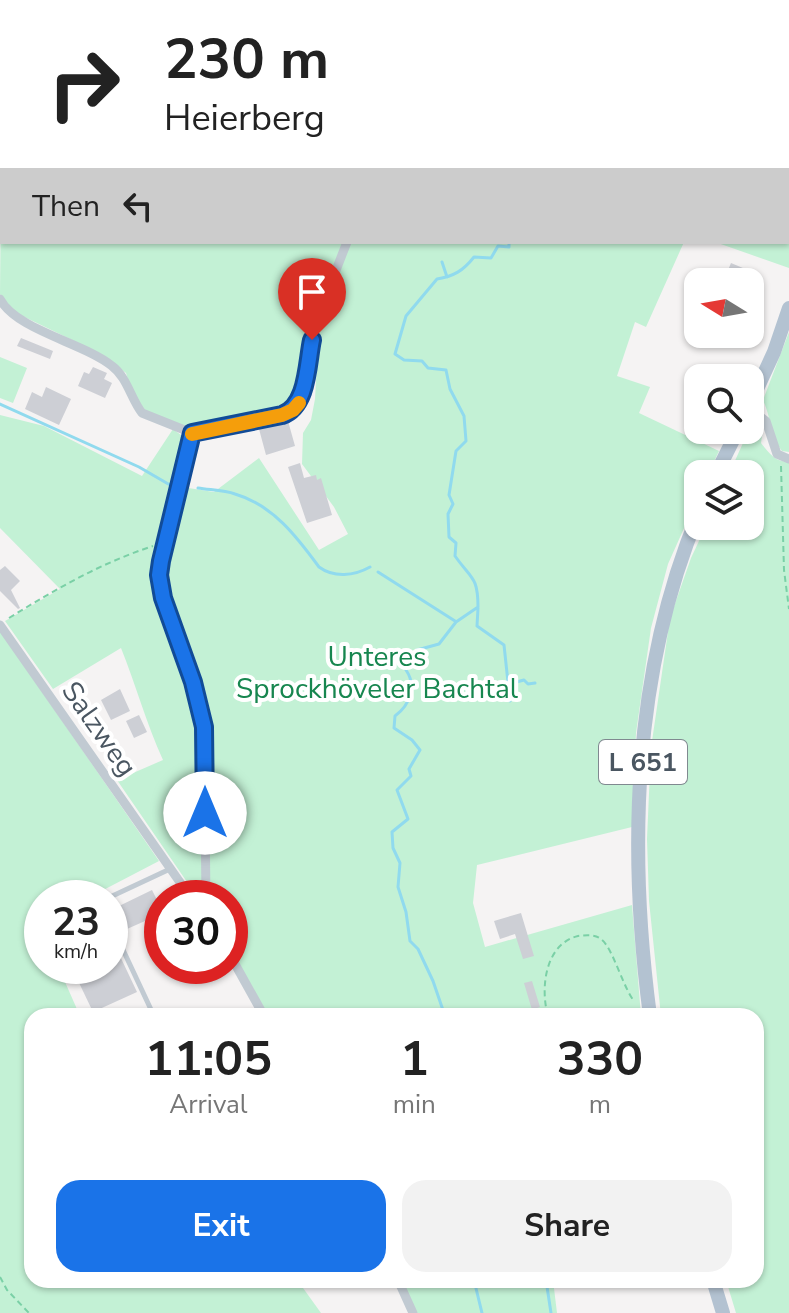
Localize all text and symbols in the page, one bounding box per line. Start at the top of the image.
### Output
text: 230 m [164,21,329,98]
icon: right [32,32,136,136]
text: Heierberg [164,94,325,143]
icon: left [116,184,160,228]
text: Then [32,186,100,227]
pin [278,258,346,340]
north arrow [684,268,764,348]
map controls [684,268,764,540]
icon: arrive [290,270,334,314]
button: search [684,364,764,444]
button: layers [684,460,764,540]
park label: Unteres Sprockhöveler Bachtal [236,638,519,708]
street label: Salzweg [53,674,145,784]
road number: L 651 [599,740,687,784]
position arrow [163,771,247,855]
speed limit sign: 30 [144,880,248,984]
text: 23 [52,895,100,949]
text: km/h [54,938,98,965]
text: 11:05 [145,1026,272,1092]
text: 1 [400,1026,429,1092]
text: 330 [557,1026,643,1092]
text: Arrival [169,1087,248,1122]
text: min [393,1087,436,1122]
text: m [589,1087,611,1122]
button: Exit [56,1180,386,1272]
button: Share [402,1180,732,1272]

